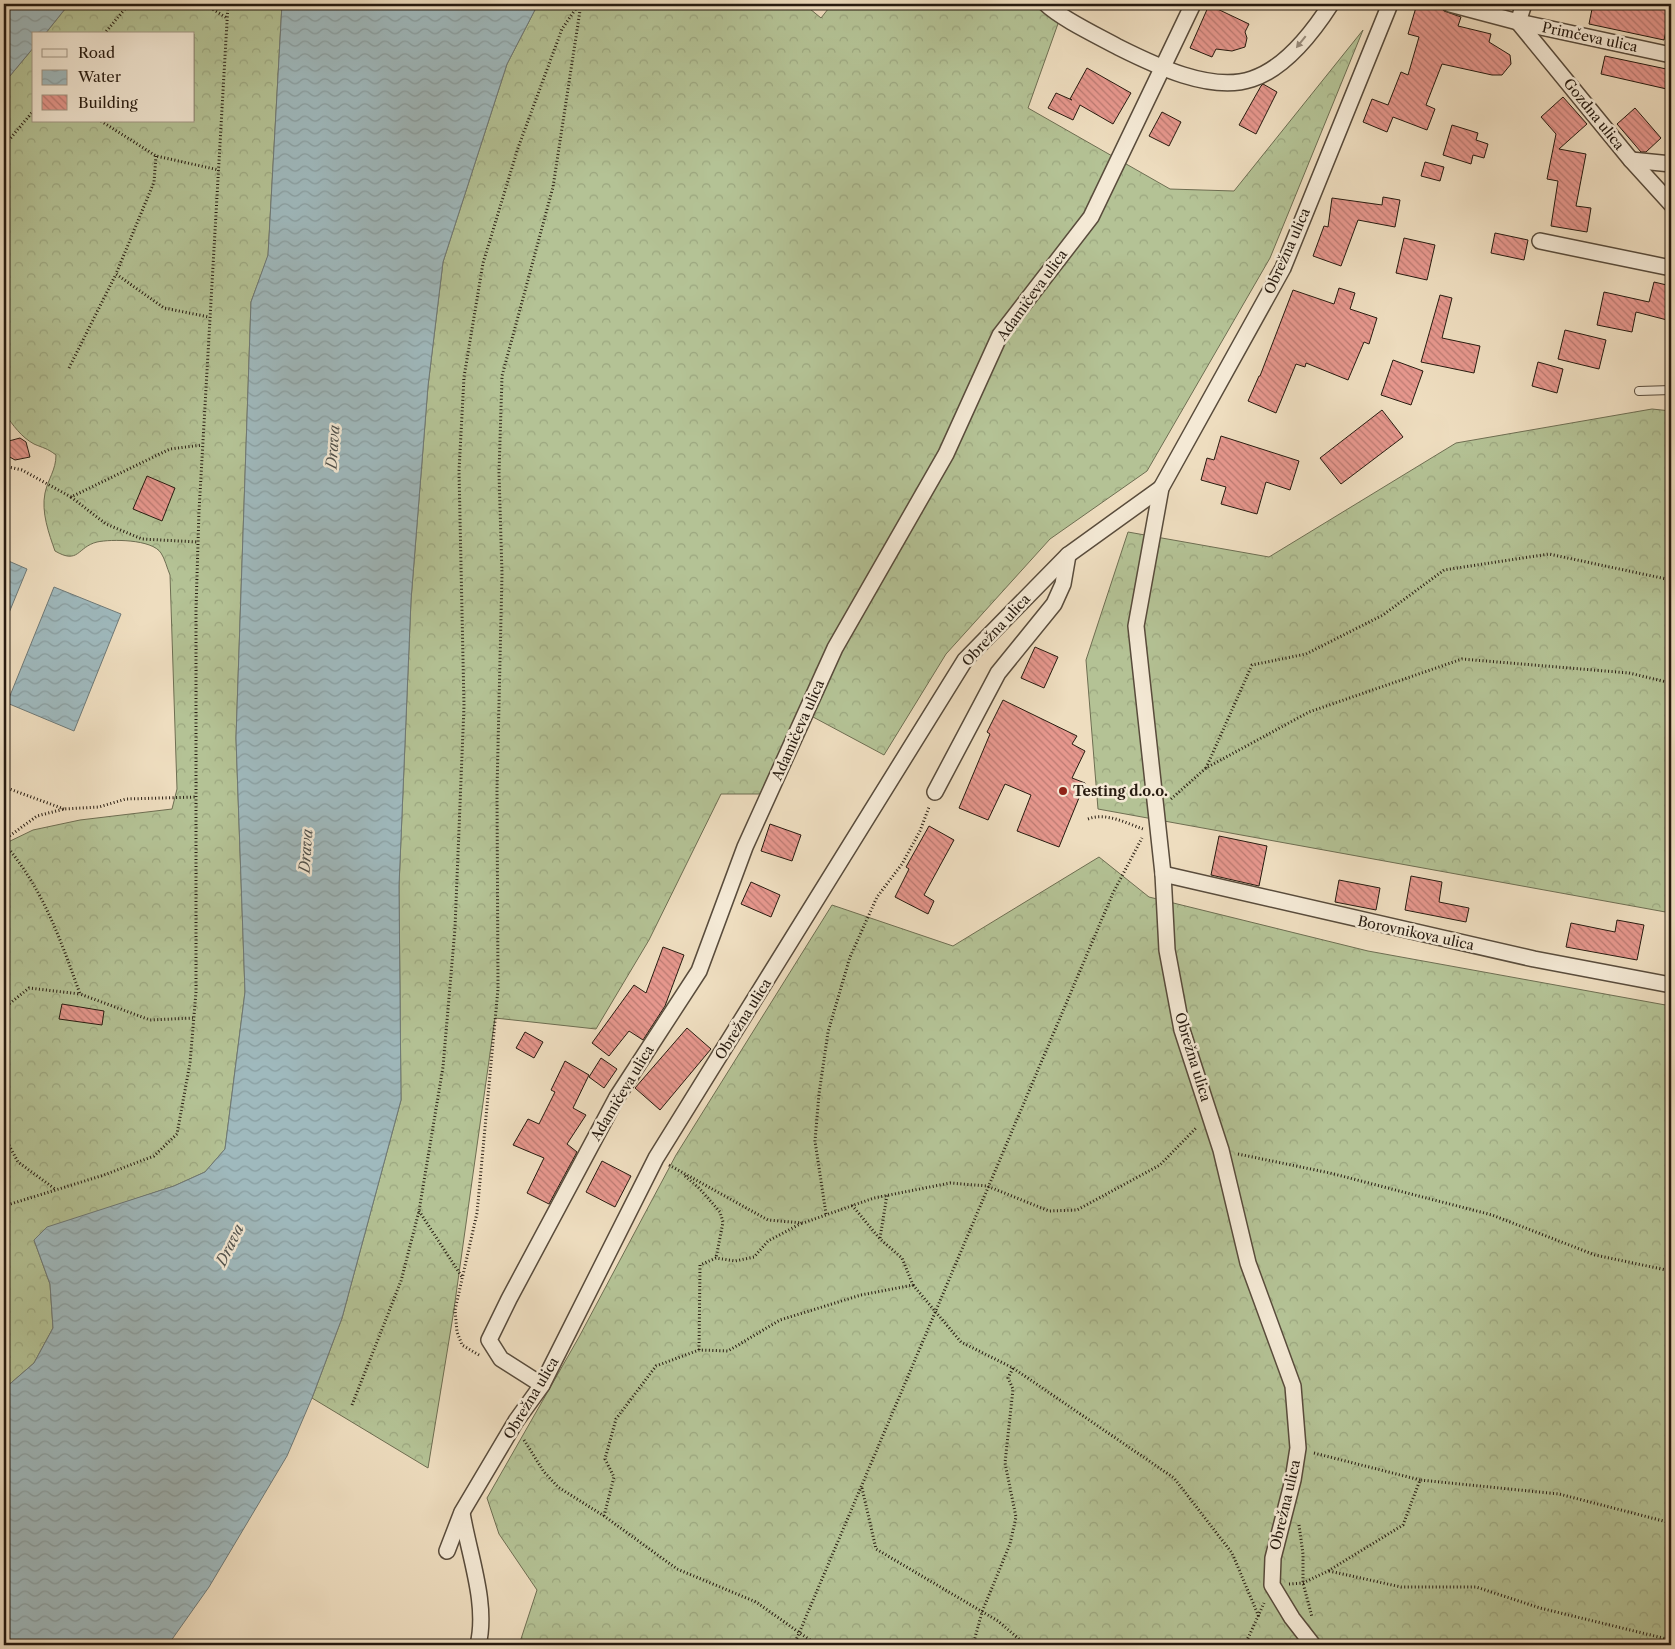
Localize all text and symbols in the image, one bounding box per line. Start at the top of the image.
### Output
street label: Primčeva ulica [1540,18,1640,56]
legend [32,32,195,122]
one-way arrow [1296,35,1307,48]
text: Road [78,43,115,62]
text: Water [77,67,122,86]
street label: Gozdna ulica [1560,74,1629,154]
text: Building [78,93,138,112]
street label: Obrežna ulica [1260,205,1314,297]
street label: Adamičeva ulica [992,245,1071,345]
water label: Drava [321,424,344,471]
street label: Obrežna ulica [958,590,1034,670]
street label: Adamičeva ulica [767,676,829,784]
place label: Testing d.o.o. [1073,782,1168,800]
marker: Testing d.o.o. [1057,785,1069,797]
water label: Drava [294,828,317,875]
street label: Borovnikova ulica [1356,912,1476,954]
street label: Obrežna ulica [711,975,775,1063]
street label: Obrežna ulica [1171,1010,1215,1104]
street label: Adamičeva ulica [586,1041,658,1145]
water label: Drava [211,1221,248,1270]
street label: Obrežna ulica [500,1353,563,1442]
street label: Obrežna ulica [1266,1457,1304,1552]

